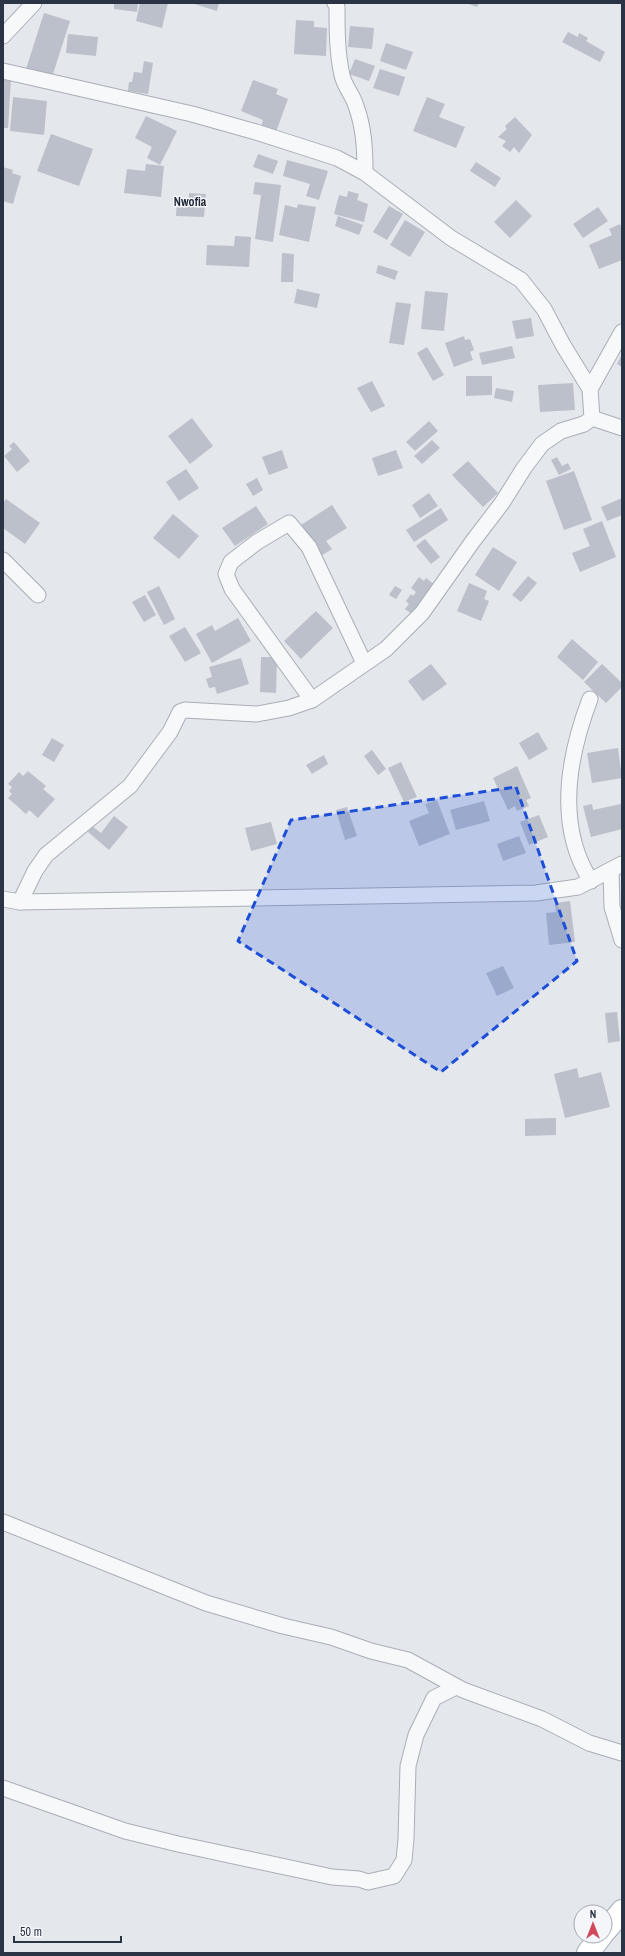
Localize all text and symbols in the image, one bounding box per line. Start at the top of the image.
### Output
district label: Nwofia [174,194,207,210]
north arrow [573,1904,613,1944]
text: N [590,1907,596,1921]
scale bar [14,1918,121,1944]
text: 50 m [20,1924,42,1940]

